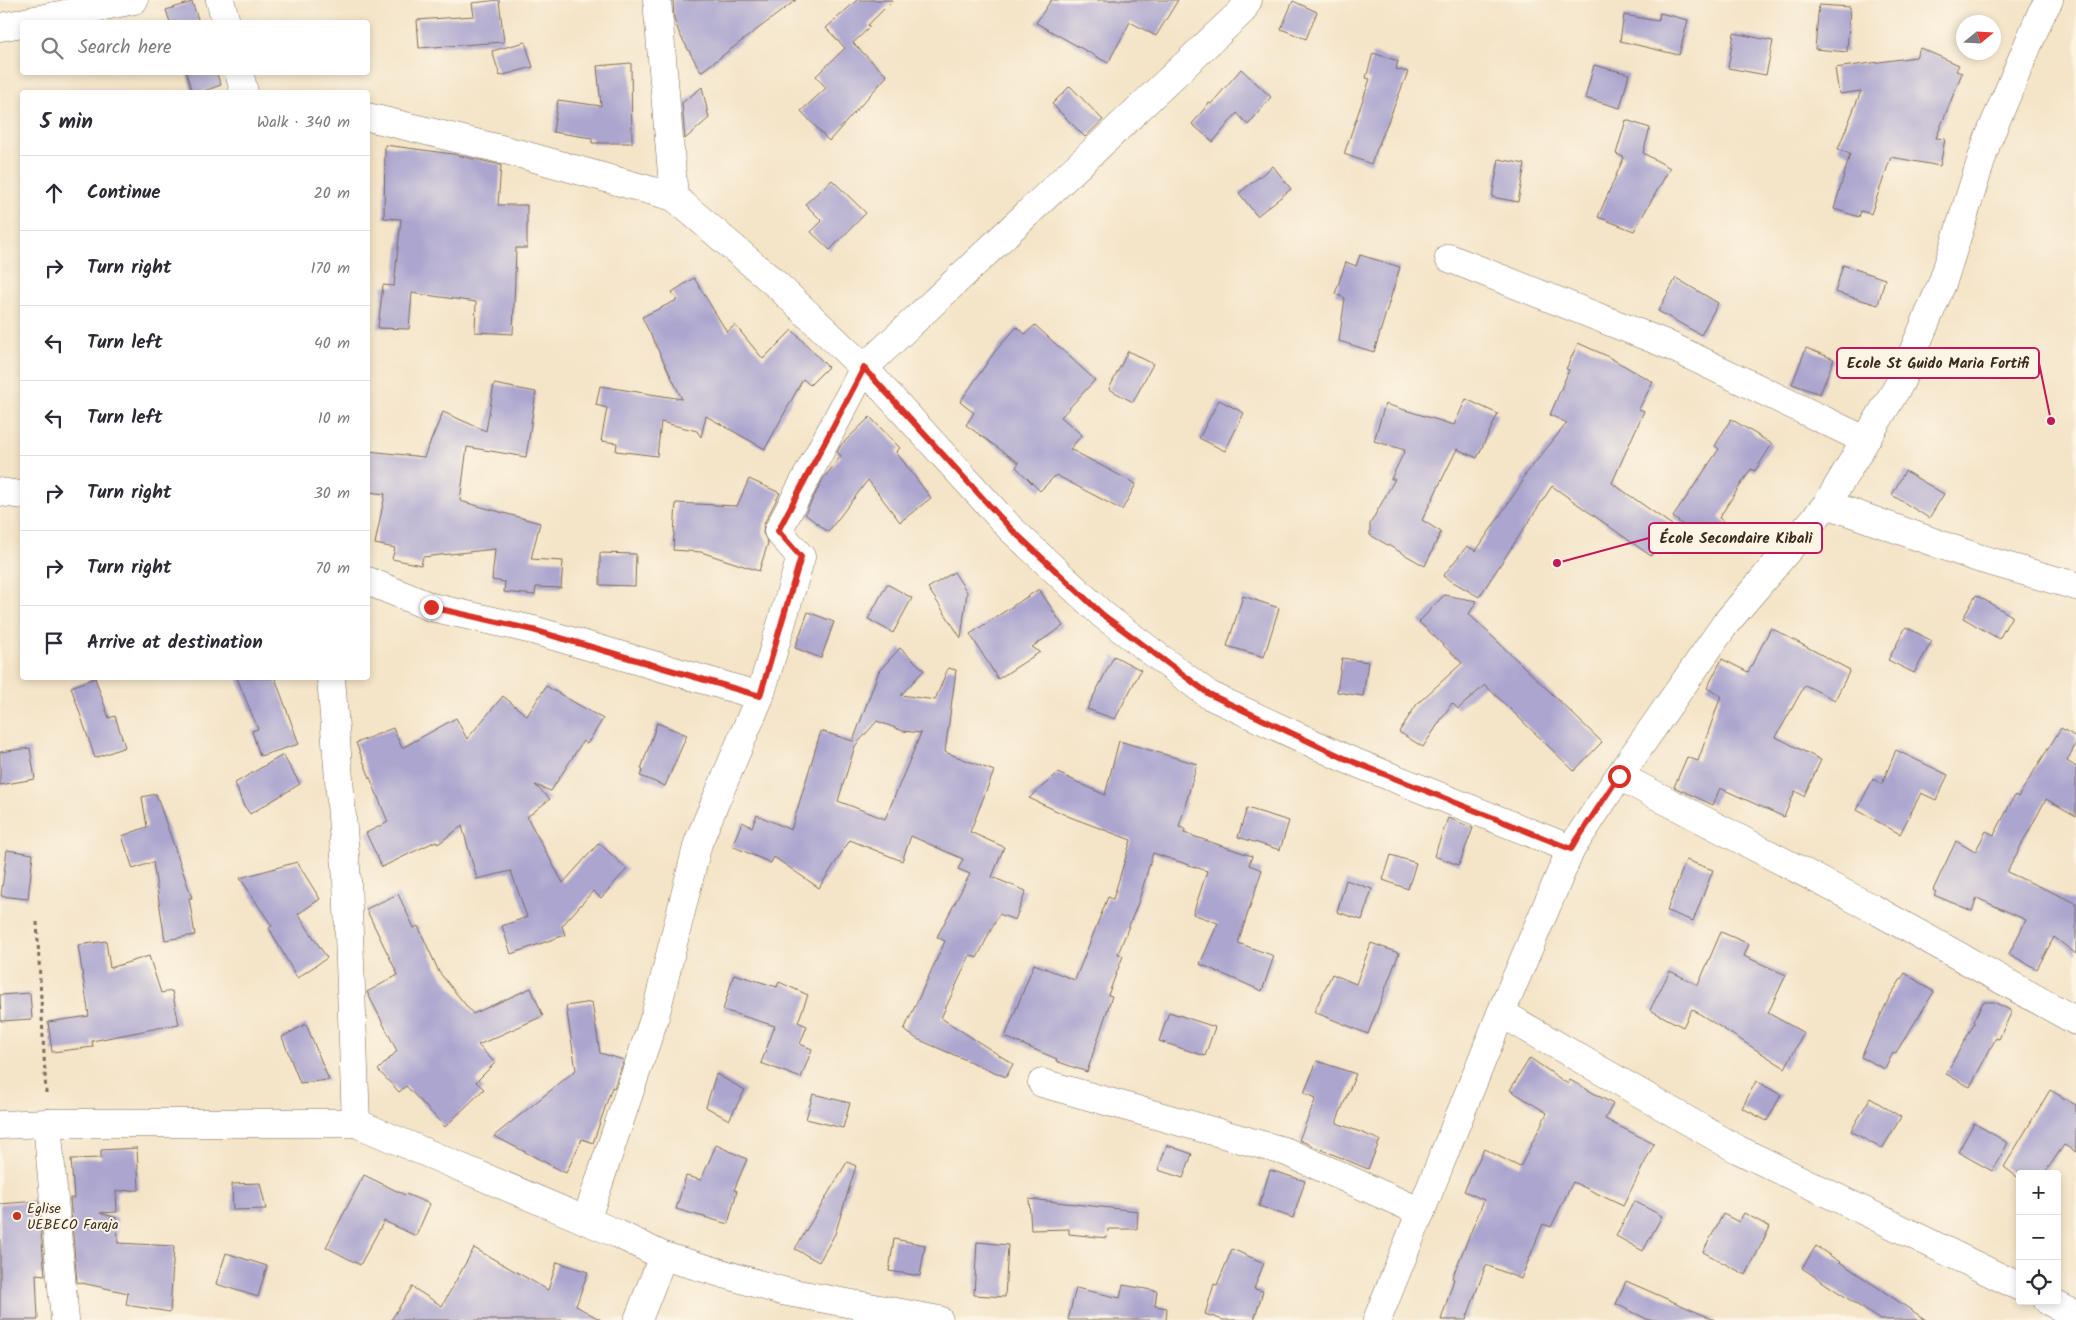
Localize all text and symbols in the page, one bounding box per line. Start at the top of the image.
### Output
north arrow [1956,15,2001,60]
search box [20,20,370,75]
text: Search here [78,33,172,63]
icon: search [38,34,66,62]
text: 5 min [40,106,93,139]
text: Walk · 340 m [257,110,350,135]
text: Continue [87,178,160,208]
icon: ahead [40,179,68,207]
text: 20 m [314,181,350,206]
text: Turn right [87,253,172,283]
icon: right [40,254,68,282]
text: 170 m [310,256,350,281]
text: Turn left [87,328,162,358]
icon: left [40,329,68,357]
text: 40 m [314,331,350,356]
callout: Ecole St Guido Maria Fortifi [1837,348,2039,378]
text: Ecole St Guido Maria Fortifi [1847,352,2030,376]
text: Turn left [87,403,162,433]
icon: left [40,404,68,432]
text: 10 m [318,406,350,431]
text: Turn right [87,478,172,508]
icon: right [40,479,68,507]
text: 30 m [314,481,350,506]
callout: École Secondaire Kibali [1649,523,1822,553]
text: École Secondaire Kibali [1660,527,1813,551]
text: Turn right [87,553,172,583]
icon: right [40,554,68,582]
text: 70 m [315,556,350,581]
route end [420,596,443,619]
text: Arrive at destination [87,628,263,658]
icon: arrive [40,629,68,657]
route start [1608,765,1631,788]
map controls [2016,1170,2061,1305]
button: + [2016,1170,2061,1215]
place label: Eglise UEBECO Faraja [27,1198,118,1236]
marker: Eglise UEBECO Faraja [11,1210,23,1222]
button: − [2016,1215,2061,1260]
button: locate [2016,1260,2061,1305]

